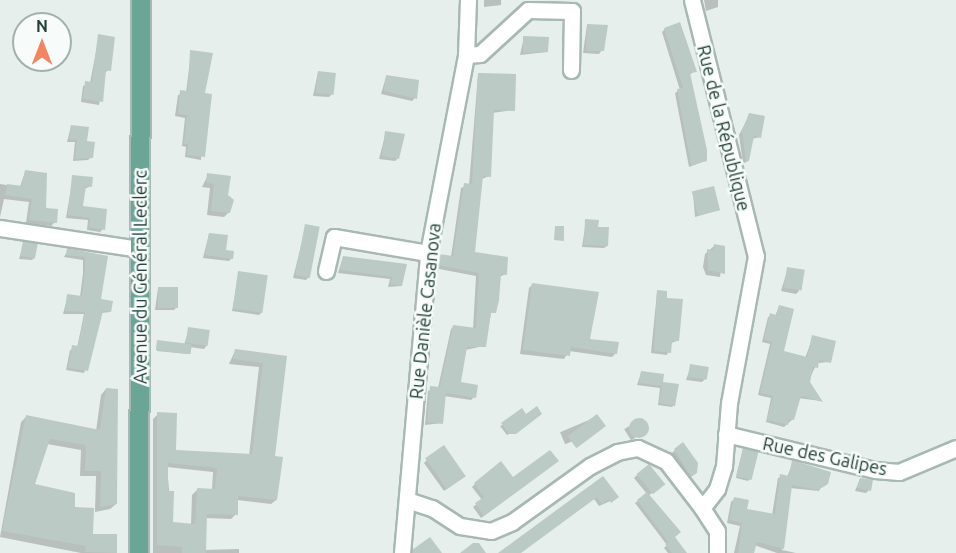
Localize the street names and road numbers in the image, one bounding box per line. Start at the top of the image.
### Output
street label: Rue de la République [693,43,755,213]
street label: Avenue du Général Leclerc [129,170,151,384]
street label: Rue Danièle Casanova [405,222,445,400]
street label: Rue des Galipes [761,432,889,480]

